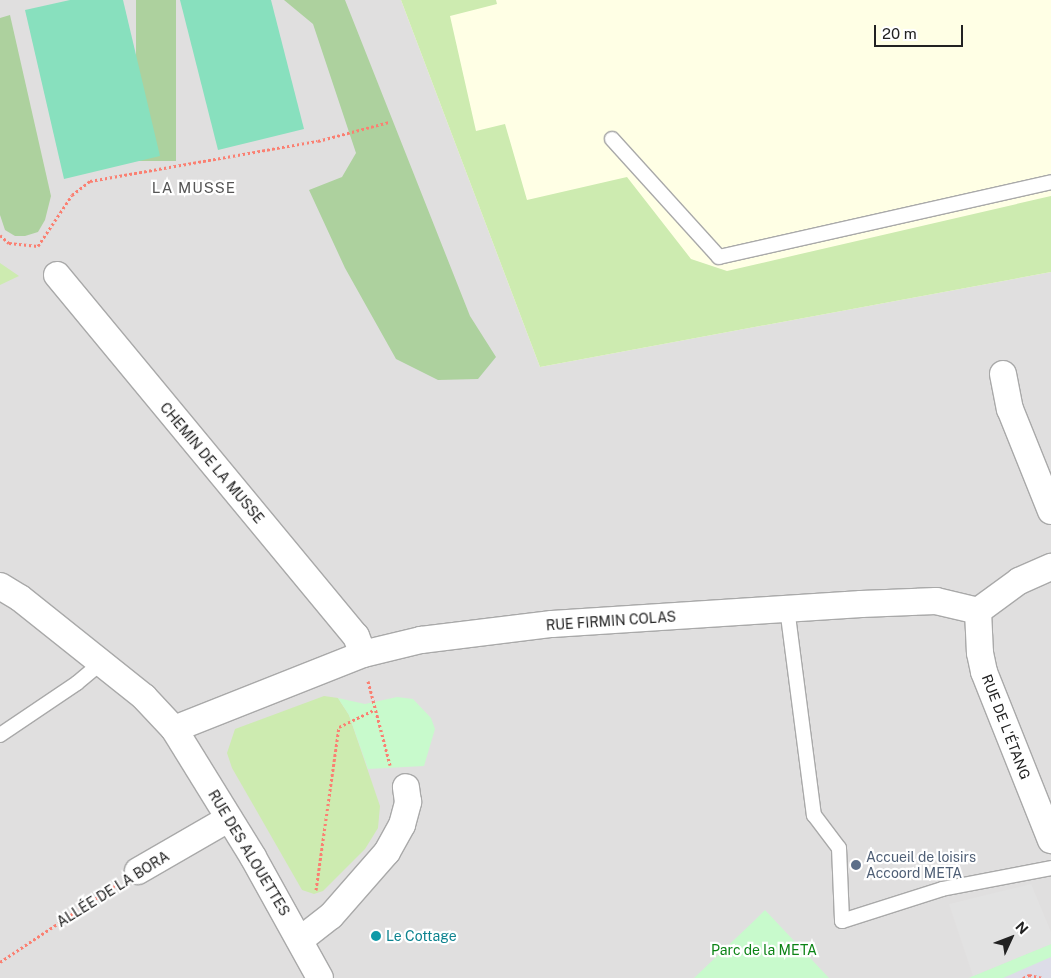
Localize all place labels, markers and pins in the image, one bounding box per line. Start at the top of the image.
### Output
place label: Accueil de loisirs Accoord META [866,849,976,882]
marker: Accueil de loisirs Accoord META [850,859,862,871]
place label: Le Cottage [386,928,457,944]
marker: Le Cottage [370,930,382,942]

